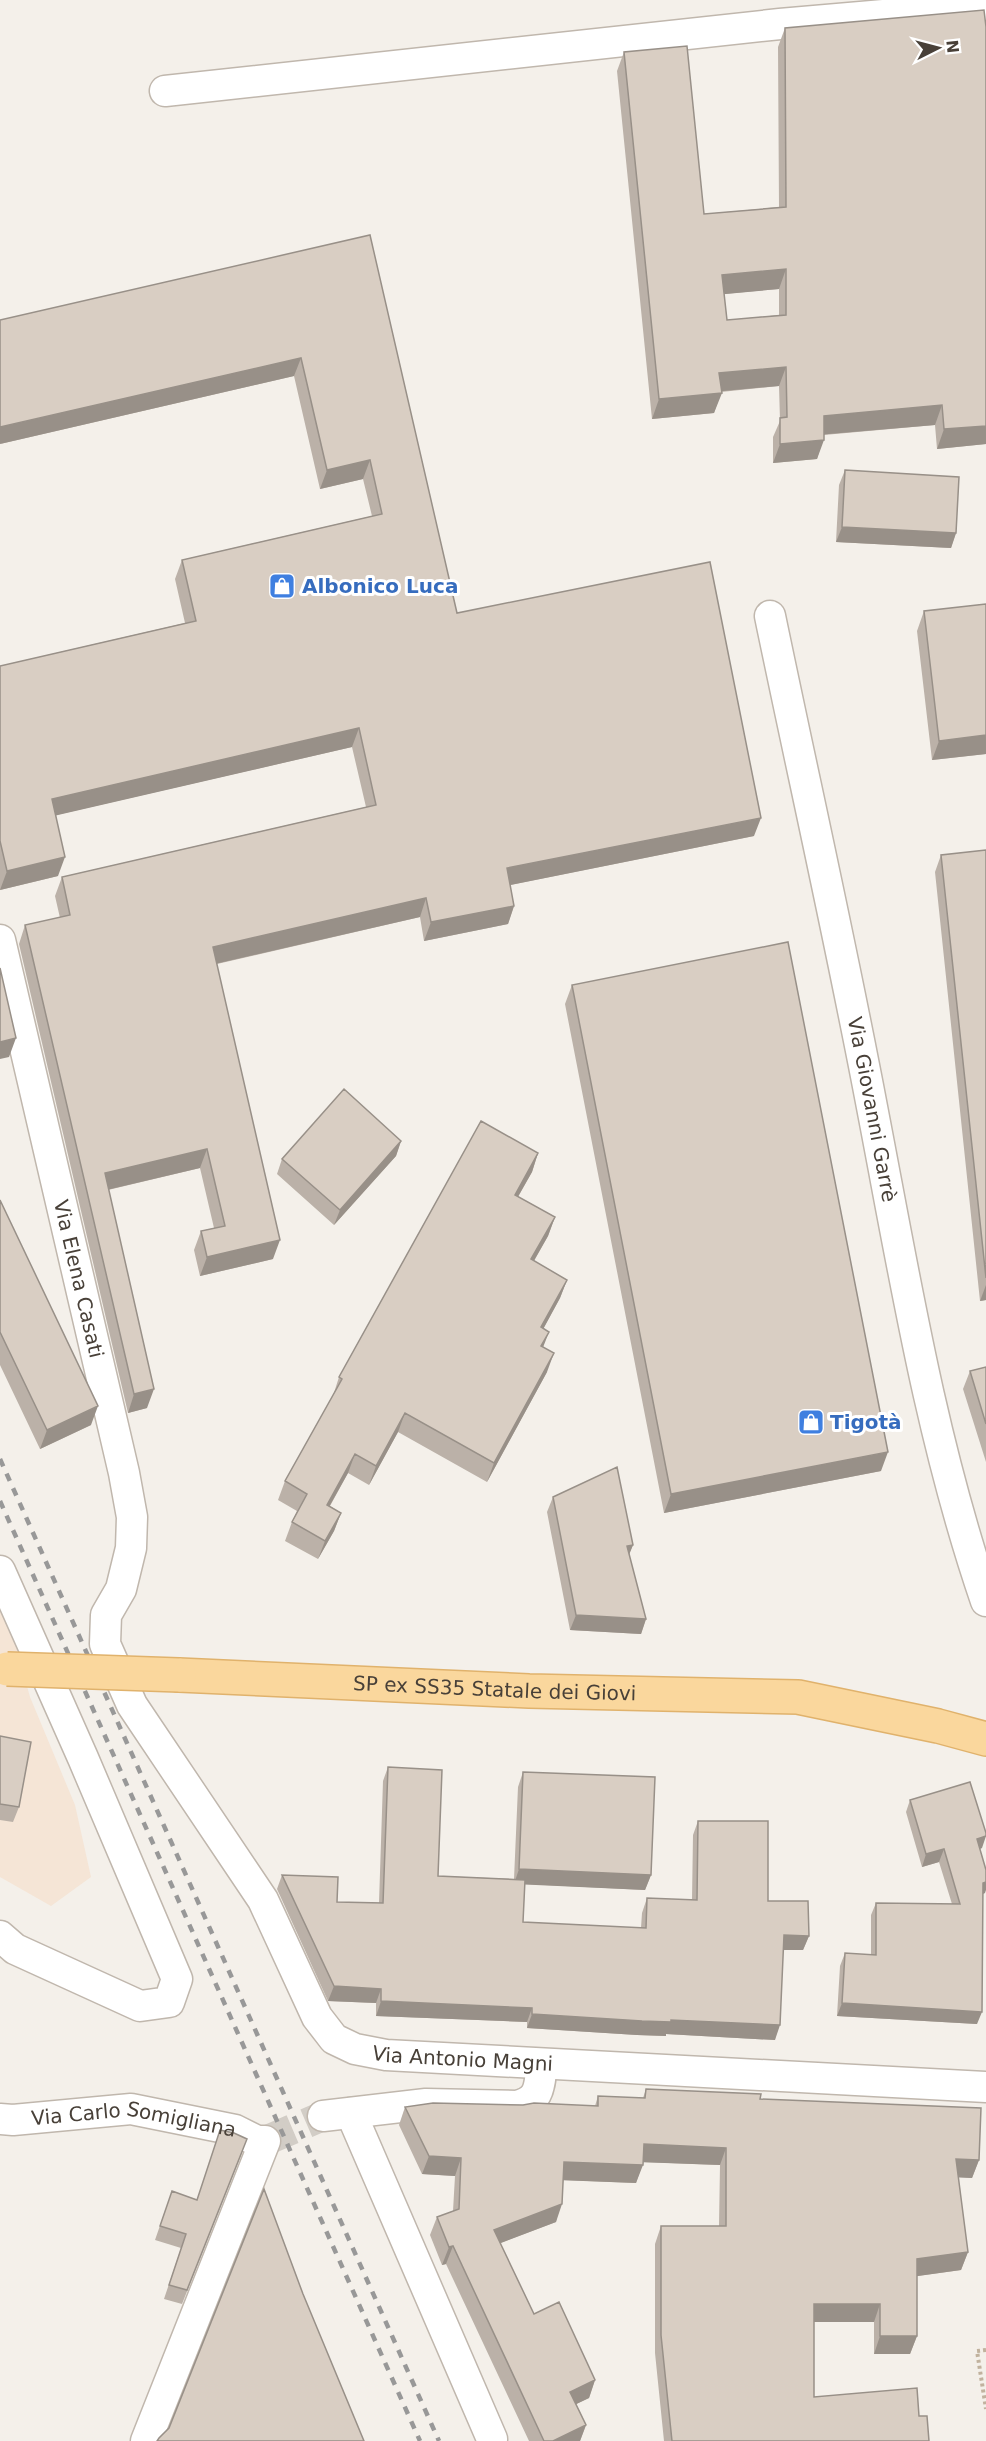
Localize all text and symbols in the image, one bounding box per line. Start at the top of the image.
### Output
north arrow [908,18,968,78]
text: N [942,39,963,54]
shop icon: Albonico Luca [267,571,297,601]
place label: Albonico Luca [302,574,458,598]
street label: Via Giovanni Garrè [843,1015,902,1204]
street label: Via Elena Casati [49,1198,109,1360]
shop icon: Tigotà [796,1407,826,1437]
place label: Tigotà [830,1410,902,1434]
street label: SP ex SS35 Statale dei Giovi [353,1671,637,1705]
street label: Via Antonio Magni [370,2041,554,2076]
street label: Via Carlo Somigliana [30,2096,238,2142]

